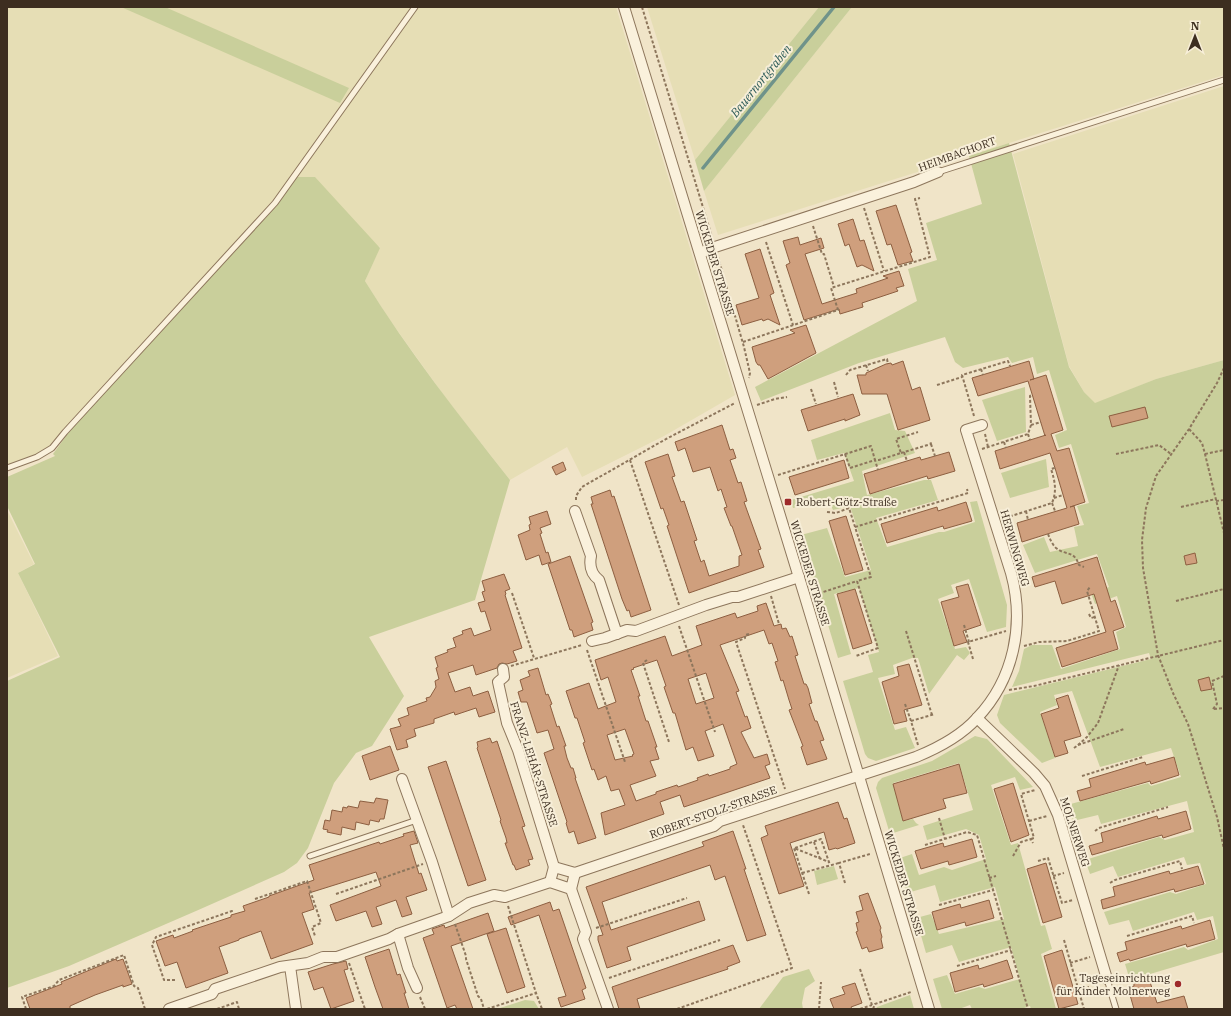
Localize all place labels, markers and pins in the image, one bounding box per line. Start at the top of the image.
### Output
place label: Robert-Götz-Straße [796,495,897,509]
marker: Robert-Götz-Straße [783,497,793,507]
place label: Tageseinrichtung für Kinder Molnerweg [1056,971,1170,998]
marker: Tageseinrichtung für Kinder Molnerweg [1173,979,1183,989]

